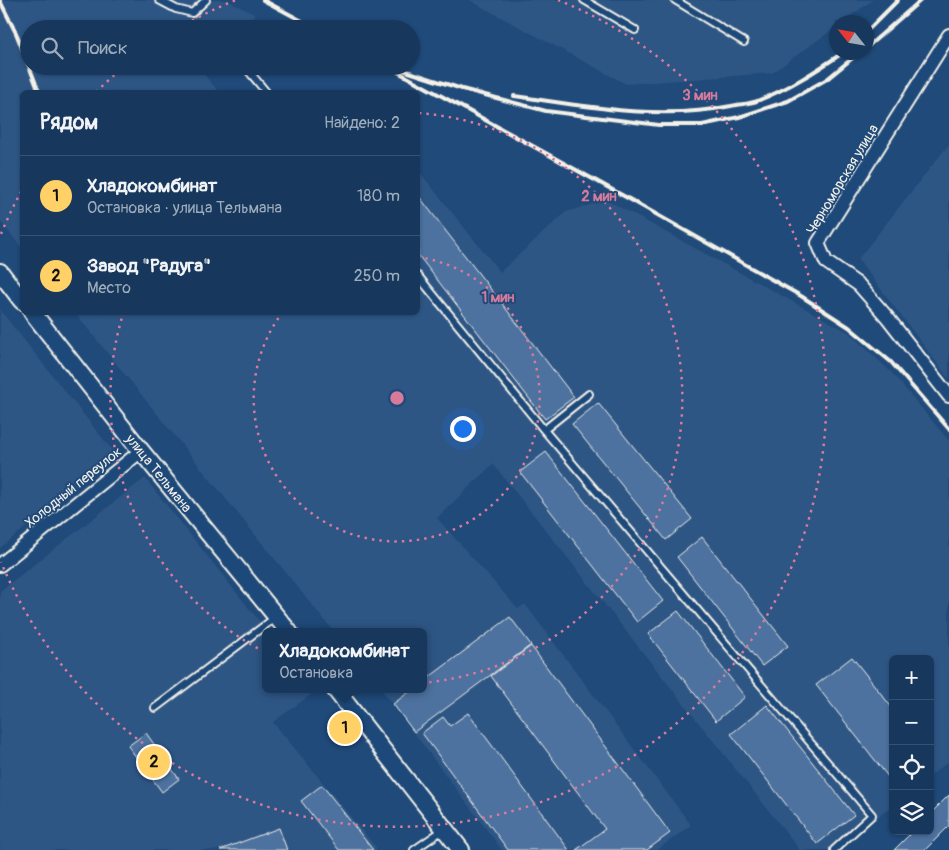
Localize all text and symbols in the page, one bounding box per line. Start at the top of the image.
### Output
north arrow [829,15,874,60]
search box [20,20,420,75]
icon: search [38,34,66,62]
text: Поиск [78,36,128,60]
text: 3 мин [682,86,718,105]
text: Рядом [40,109,98,136]
text: Найдено: 2 [324,113,400,133]
street label: Черноморская улица [803,121,882,237]
text: Хладокомбинат [87,174,217,198]
text: 1 [53,186,59,206]
text: 180 m [357,186,400,206]
text: 2 мин [581,187,617,206]
text: Остановка · улица Тельмана [87,198,282,218]
text: Завод "Радуга" [87,254,211,278]
text: 2 [52,266,60,286]
text: 250 m [354,266,400,286]
text: Место [87,278,131,298]
text: 1 мин [481,288,515,307]
centre of rings [388,389,406,407]
your location [450,416,476,442]
street label: улица Тельмана [121,430,195,516]
street label: Холодный переулок [21,443,125,532]
popup [262,628,427,693]
text: Хладокомбинат [279,639,410,663]
map controls [889,655,934,835]
button: + [889,655,934,700]
text: Остановка [279,663,353,683]
button: − [889,700,934,745]
pin: 1 [329,709,361,747]
pin: 2 [138,743,170,781]
button: locate [889,745,934,790]
button: layers [889,790,934,835]

